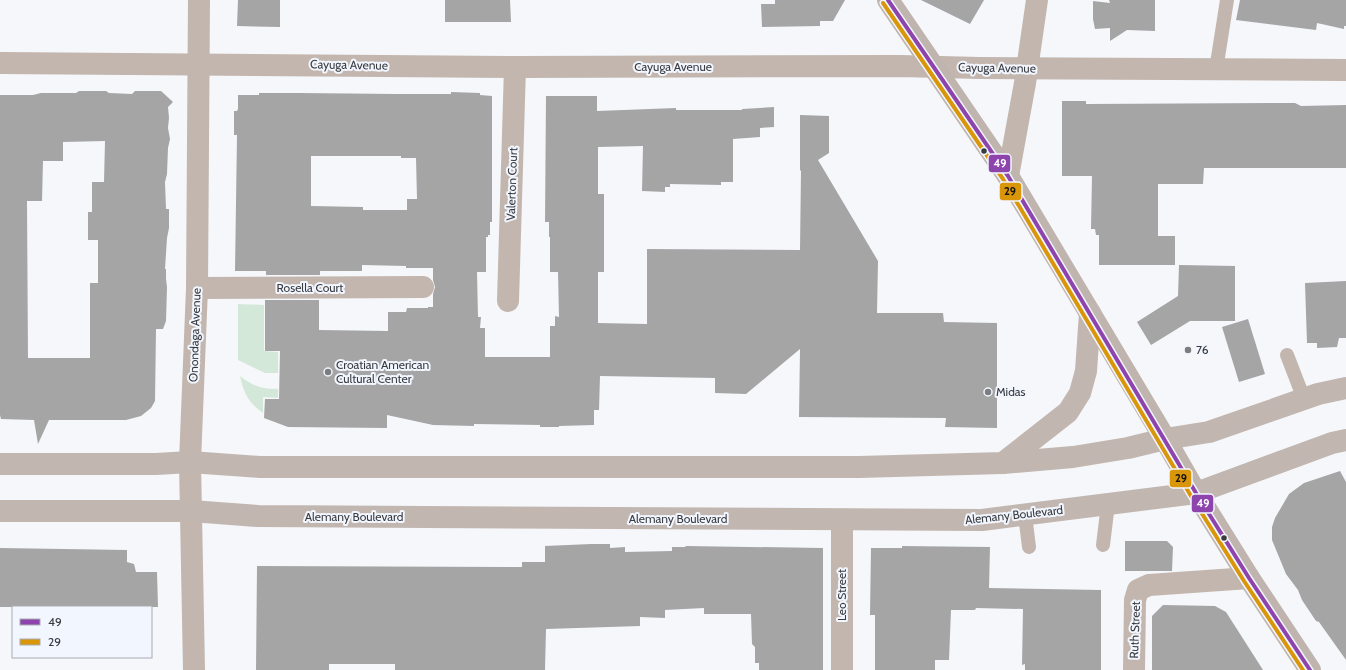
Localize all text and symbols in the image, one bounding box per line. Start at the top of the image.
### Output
street label: Cayuga Avenue [310,56,388,73]
street label: Cayuga Avenue [634,59,712,74]
street label: Cayuga Avenue [958,59,1036,76]
unlabelled marker [979,146,989,156]
street label: Valerton Court [503,147,520,221]
line badge: 49 [988,154,1011,173]
text: 49 [993,156,1007,170]
line badge: 29 [999,182,1022,201]
text: 29 [1004,184,1016,198]
street label: Rosella Court [277,280,343,295]
street label: Onondaga Avenue [185,288,204,382]
place label: 76 [1196,342,1209,357]
marker: 76 [1183,345,1193,355]
place label: Croatian American Cultural Center [336,357,430,386]
marker: Croatian American Cultural Center [323,367,333,377]
place label: Midas [996,384,1026,399]
marker: Midas [983,387,993,397]
line badge: 29 [1169,469,1192,488]
text: 29 [1175,471,1187,485]
line badge: 49 [1191,494,1214,513]
text: 49 [1196,496,1210,510]
street label: Alemany Boulevard [964,502,1064,527]
street label: Alemany Boulevard [305,509,403,524]
street label: Alemany Boulevard [629,511,727,526]
unlabelled marker [1219,533,1229,543]
street label: Leo Street [834,569,849,621]
street label: Ruth Street [1126,601,1143,659]
legend [12,606,152,658]
text: 49 [48,614,62,629]
text: 29 [48,634,61,649]

